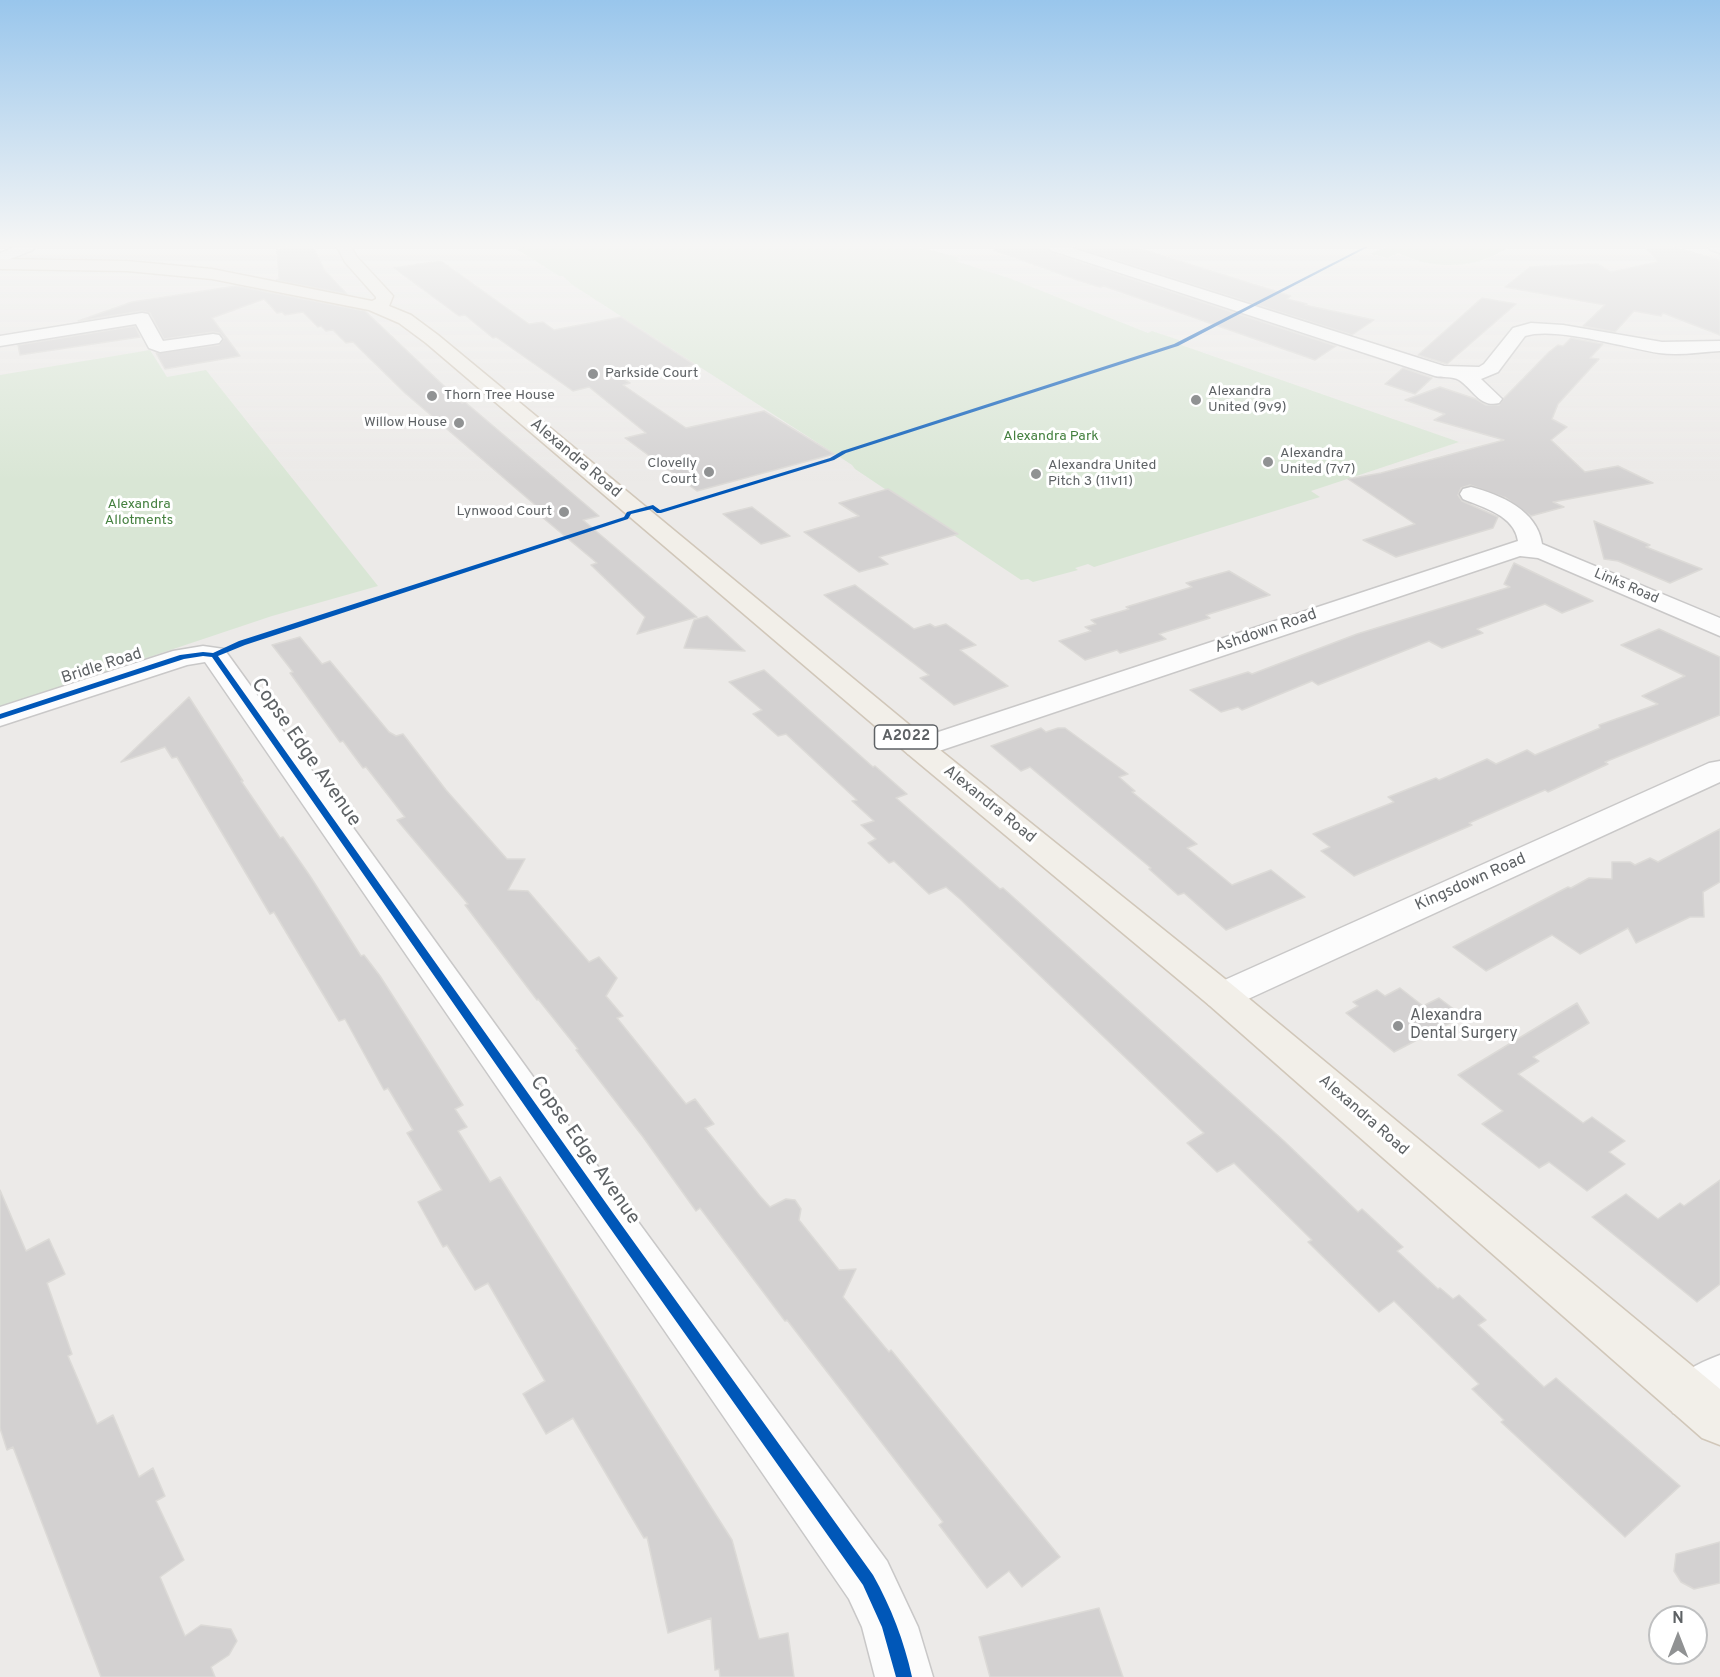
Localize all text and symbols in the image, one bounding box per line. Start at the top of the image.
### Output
place label: Parkside Court [605,366,698,382]
marker: Parkside Court [586,367,600,381]
place label: Alexandra United (9v9) [1208,384,1287,416]
place label: Thorn Tree House [444,388,555,404]
marker: Thorn Tree House [425,389,439,403]
marker: Alexandra United (9v9) [1189,393,1203,407]
place label: Willow House [364,415,447,431]
street label: Alexandra Road [526,415,624,503]
marker: Willow House [452,416,466,430]
park label: Alexandra Park [1003,429,1099,445]
place label: Alexandra United (7v7) [1280,446,1355,478]
marker: Alexandra United (7v7) [1261,455,1275,469]
place label: Clovelly Court [647,456,697,488]
place label: Alexandra United Pitch 3 (11v11) [1048,458,1156,490]
marker: Clovelly Court [702,465,716,479]
marker: Alexandra United Pitch 3 (11v11) [1029,467,1043,481]
park label: Alexandra Allotments [105,497,173,530]
place label: Lynwood Court [456,504,552,520]
marker: Lynwood Court [557,505,571,519]
street label: Links Road [1591,566,1661,608]
street label: Ashdown Road [1213,606,1319,658]
street label: Bridle Road [59,645,145,689]
street label: Copse Edge Avenue [245,674,365,832]
road number: A2022 [874,725,938,749]
street label: Alexandra Road [939,762,1039,848]
street label: Kingsdown Road [1413,850,1529,916]
place label: Alexandra Dental Surgery [1410,1007,1518,1045]
marker: Alexandra Dental Surgery [1391,1019,1405,1033]
street label: Copse Edge Avenue [524,1072,644,1230]
street label: Alexandra Road [1314,1072,1412,1160]
north arrow [1648,1605,1708,1665]
text: N [1672,1609,1684,1629]

